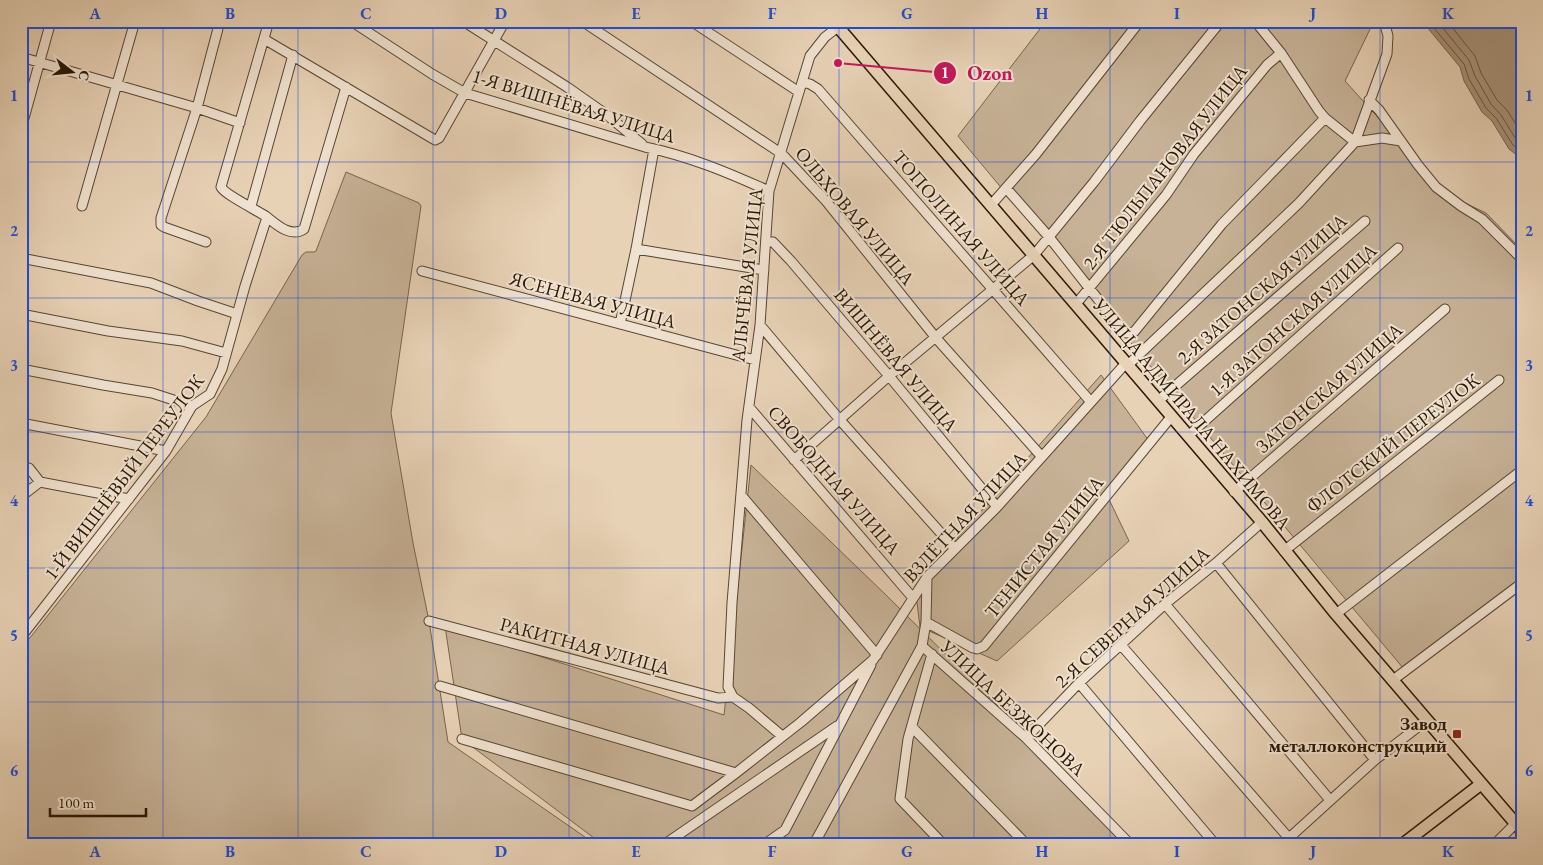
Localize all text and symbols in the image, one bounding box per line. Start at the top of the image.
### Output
text: A [88,3,101,24]
text: B [225,3,235,24]
text: C [360,3,372,24]
text: D [495,3,507,24]
text: E [631,3,641,24]
text: F [768,3,777,24]
text: G [901,3,913,24]
text: H [1036,3,1049,24]
text: I [1174,3,1180,24]
text: J [1308,3,1316,24]
text: K [1442,3,1455,24]
north arrow [48,48,98,98]
callout: Ozon [932,56,1023,91]
street label: 2-Я ТЮЛЬПАНОВАЯ УЛИЦА [1077,59,1253,275]
text: Ozon [967,60,1013,86]
street label: 1-Я ВИШНЁВАЯ УЛИЦА [469,63,680,149]
text: 1 [941,63,949,82]
text: С [74,68,95,83]
text: 1 [10,85,18,106]
text: 1 [1525,85,1533,106]
street label: ОЛЬХОВАЯ УЛИЦА [790,142,921,291]
street label: ТОПОЛИНАЯ УЛИЦА [887,145,1036,312]
street label: АЛЫЧЁВАЯ УЛИЦА [725,186,769,364]
street label: 2-Я ЗАТОНСКАЯ УЛИЦА [1172,208,1353,370]
text: 2 [10,220,19,241]
text: 2 [1525,220,1534,241]
street label: 1-Я ЗАТОНСКАЯ УЛИЦА [1205,239,1381,401]
street label: ЯСЕНЕВАЯ УЛИЦА [506,265,680,334]
street label: ВИШНЁВАЯ УЛИЦА [828,283,964,438]
street label: УЛИЦА АДМИРАЛА НАХИМОВА [1087,292,1297,536]
street label: ЗАТОНСКАЯ УЛИЦА [1251,318,1407,458]
text: 3 [10,355,18,376]
text: 3 [1525,355,1533,376]
street label: ФЛОТСКИЙ ПЕРЕУЛОК [1301,367,1485,518]
street label: 1-Й ВИШНЁВЫЙ ПЕРЕУЛОК [38,369,210,585]
street label: СВОБОДНАЯ УЛИЦА [762,400,906,561]
street label: ВЗЛЁТНАЯ УЛИЦА [898,446,1033,588]
street label: ТЕНИСТАЯ УЛИЦА [979,470,1110,623]
text: 4 [10,490,19,511]
text: 4 [1525,490,1534,511]
street label: 2-Я СЕВЕРНАЯ УЛИЦА [1049,540,1215,693]
street label: РАКИТНАЯ УЛИЦА [497,611,674,681]
text: 5 [10,625,18,646]
text: 5 [1525,625,1533,646]
street label: УЛИЦА БЕЗЖОНОВА [935,634,1091,782]
place label: Завод металлоконструкций [1269,711,1447,758]
marker: Завод металлоконструкций [1451,728,1463,740]
text: 6 [10,760,19,781]
text: 6 [1525,760,1534,781]
scale bar [50,785,146,817]
text: 100 m [58,793,95,812]
text: A [88,841,101,862]
text: B [225,841,235,862]
text: C [360,841,372,862]
text: D [495,841,507,862]
text: E [631,841,641,862]
text: F [768,841,777,862]
text: G [901,841,913,862]
text: H [1036,841,1049,862]
text: I [1174,841,1180,862]
text: J [1308,841,1316,862]
text: K [1442,841,1455,862]

